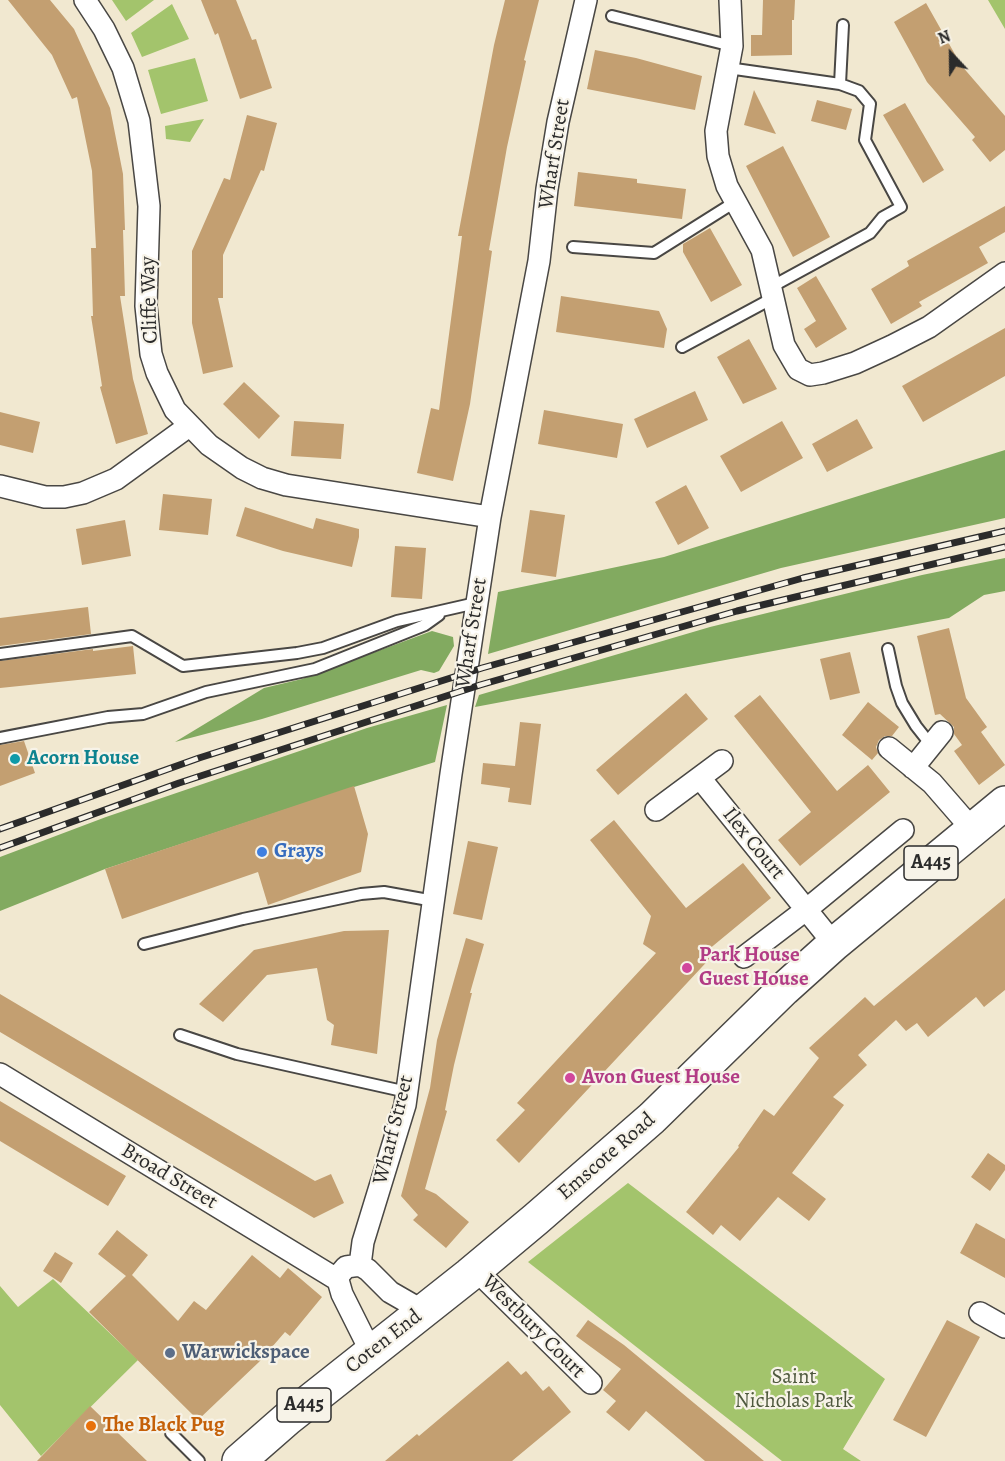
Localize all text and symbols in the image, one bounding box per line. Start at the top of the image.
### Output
north arrow [921,24,981,84]
text: N [935,25,954,50]
street label: Wharf Street [534,97,576,211]
street label: Cliffe Way [136,256,164,344]
street label: Wharf Street [451,576,493,690]
place label: Acorn House [27,746,139,772]
marker: Acorn House [8,752,22,766]
street label: Ilex Court [716,803,790,885]
place label: Grays [274,839,324,865]
marker: Grays [255,845,269,859]
road number: A445 [904,846,958,880]
place label: Park House Guest House [699,943,809,993]
marker: Park House Guest House [680,961,694,975]
place label: Avon Guest House [582,1065,740,1091]
marker: Avon Guest House [563,1071,577,1085]
street label: Wharf Street [368,1073,420,1187]
street label: Emscote Road [553,1108,661,1206]
street label: Broad Street [116,1139,222,1215]
street label: Westbury Court [476,1270,590,1384]
street label: Coten End [341,1304,427,1380]
place label: Warwickspace [182,1340,310,1366]
marker: Warwickspace [163,1346,177,1360]
park label: Saint Nicholas Park [735,1365,853,1415]
road number: A445 [277,1388,331,1422]
place label: The Black Pug [103,1413,224,1439]
marker: The Black Pug [84,1419,98,1433]

